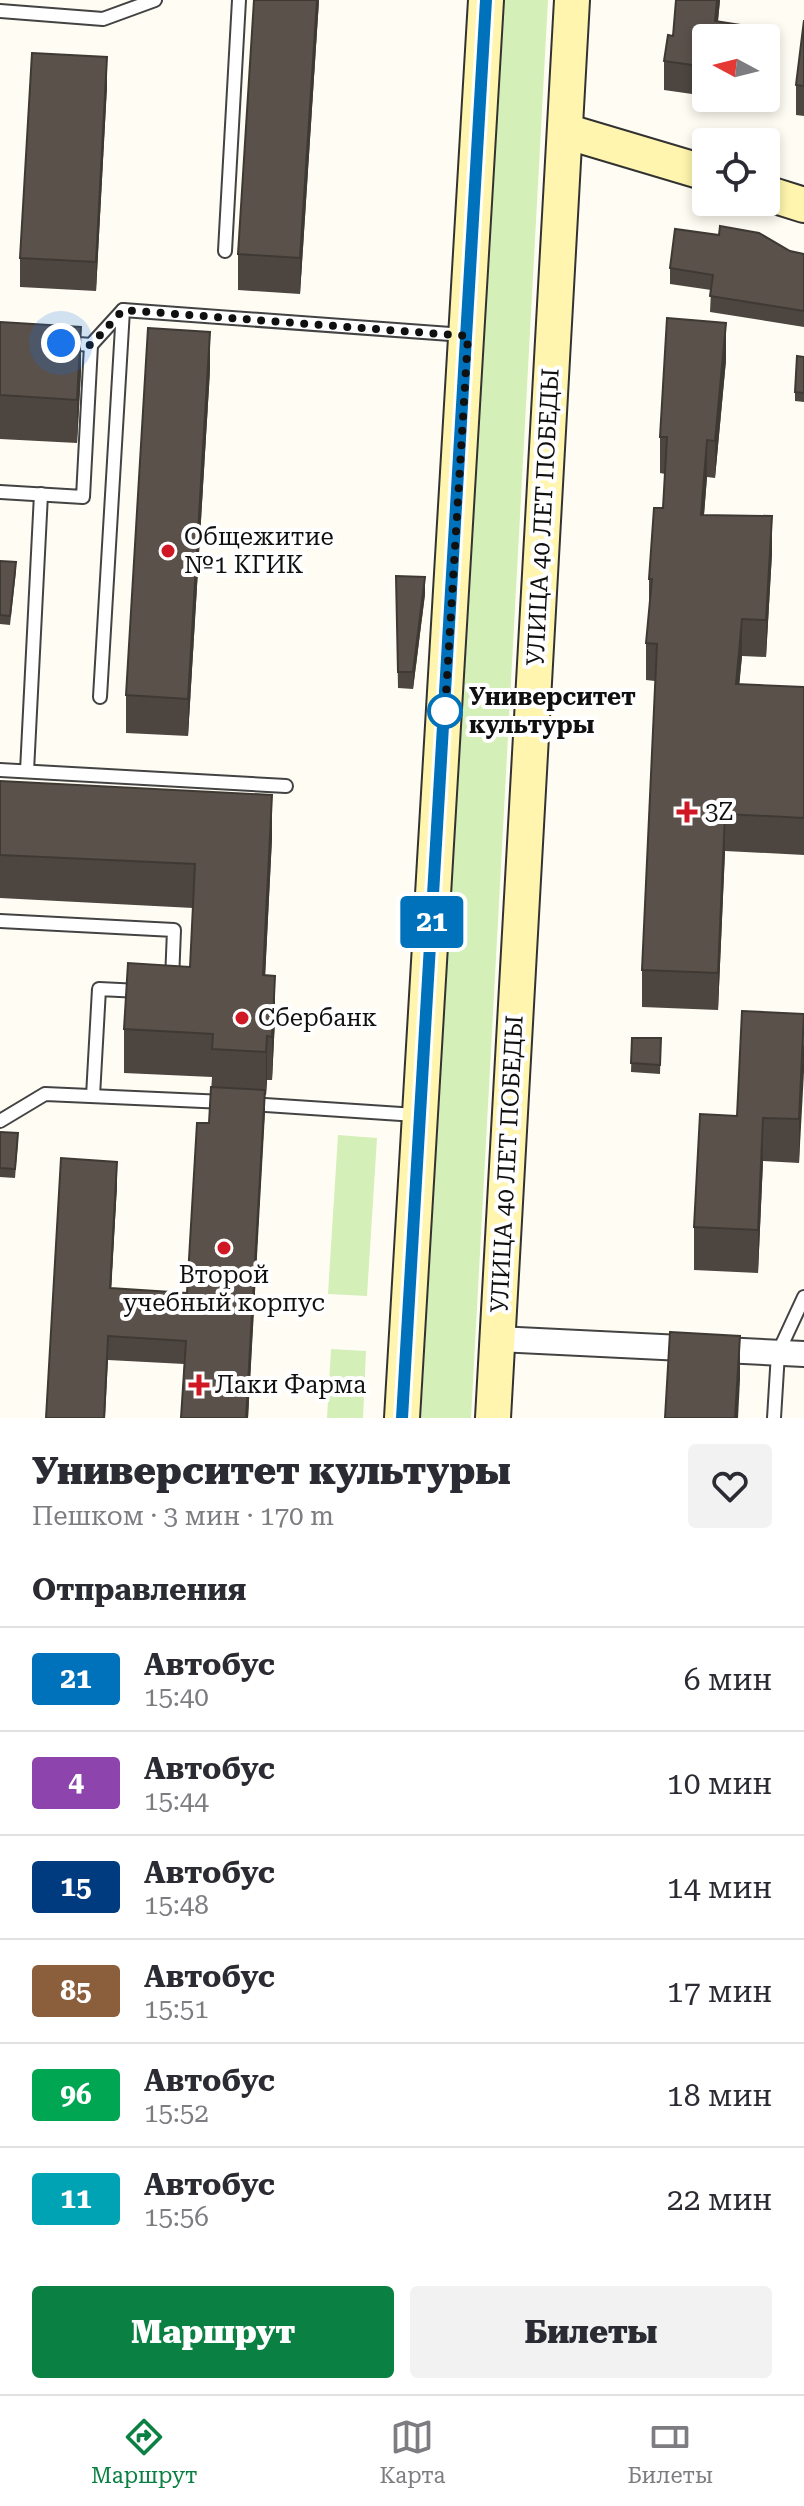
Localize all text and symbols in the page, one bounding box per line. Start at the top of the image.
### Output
north arrow [692,24,780,112]
map controls [692,24,780,216]
button: locate [692,128,780,216]
your location [41,323,81,363]
street label: УЛИЦА 40 ЛЕТ ПОБЕДЫ [521,367,565,667]
place label: Общежитие №1 КГИК [184,523,334,579]
marker: Общежитие №1 КГИК [159,542,177,560]
place label: Университет культуры [469,683,636,739]
marker: Университет культуры [428,694,462,728]
place label: 3Z [705,798,733,826]
marker: 3Z [676,801,698,823]
line badge: 21 [396,896,468,948]
text: 21 [416,905,448,938]
place label: Сбербанк [258,1004,377,1032]
marker: Сбербанк [233,1009,251,1027]
street label: УЛИЦА 40 ЛЕТ ПОБЕДЫ [485,1014,529,1314]
marker: Второй учебный корпус [215,1239,233,1257]
place label: Второй учебный корпус [123,1261,325,1317]
place label: Лаки Фарма [215,1371,366,1399]
marker: Лаки Фарма [190,1376,208,1394]
button: heart [688,1444,772,1528]
text: Университет культуры [32,1449,511,1493]
text: Пешком · 3 мин · 170 m [32,1501,334,1531]
text: Отправления [32,1572,246,1607]
text: Автобус [144,1647,275,1682]
text: 21 [60,1662,92,1695]
text: 6 мин [684,1662,772,1697]
text: 15:40 [144,1682,209,1712]
text: Автобус [144,1751,275,1786]
text: 4 [68,1766,84,1799]
text: 10 мин [667,1766,772,1801]
text: 15:44 [144,1786,209,1816]
text: Автобус [144,1855,275,1890]
text: 15 [60,1870,92,1903]
text: 14 мин [667,1870,772,1905]
text: 15:48 [144,1890,209,1920]
text: Автобус [144,1959,275,1994]
text: 85 [60,1974,92,2007]
text: 17 мин [667,1974,772,2009]
text: 15:51 [144,1994,209,2024]
text: Автобус [144,2063,275,2098]
text: 96 [60,2078,92,2111]
text: 18 мин [667,2078,772,2113]
text: 15:52 [144,2098,209,2128]
text: Автобус [144,2167,275,2202]
text: 11 [60,2182,92,2215]
text: 22 мин [667,2182,772,2217]
text: 15:56 [144,2202,209,2232]
button: Маршрут [32,2286,394,2378]
button: Билеты [410,2286,772,2378]
tab: Маршрут [91,2415,198,2488]
tab: Карта [380,2415,445,2488]
tab: Билеты [627,2415,713,2488]

